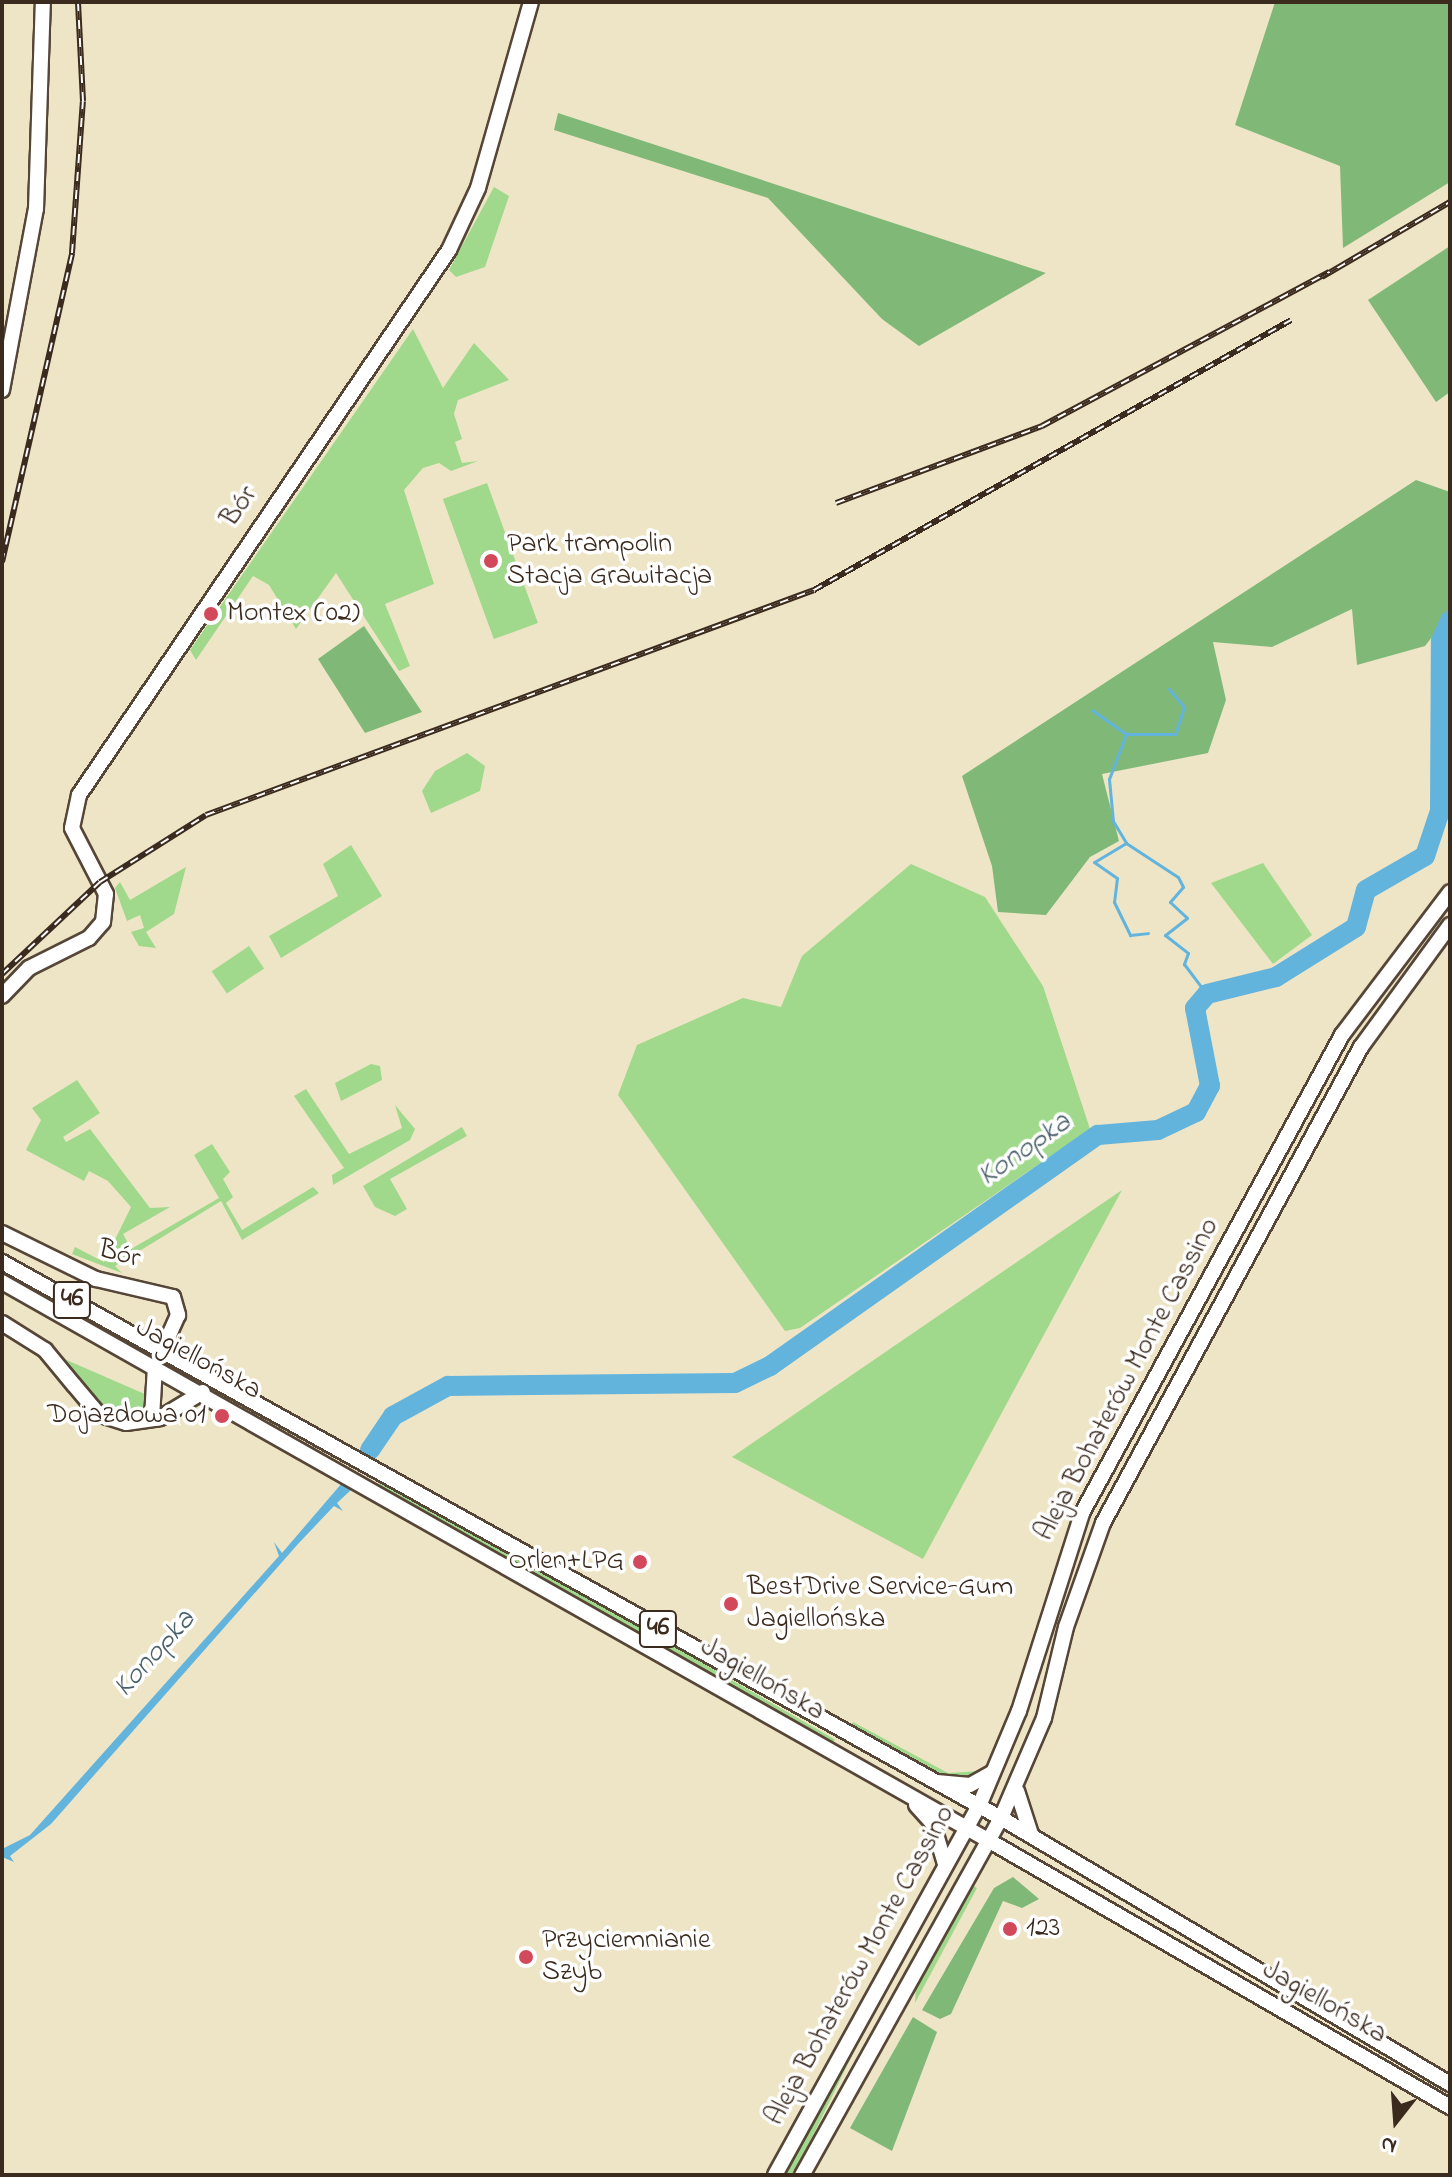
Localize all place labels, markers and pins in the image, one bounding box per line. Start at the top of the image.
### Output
place label: Park trampolin Stacja Grawitacja [507,528,712,594]
marker: Park trampolin Stacja Grawitacja [482,552,500,570]
place label: Montex (02) [227,597,360,631]
marker: Montex (02) [202,605,220,623]
place label: Dojazdowa 01 [47,1399,206,1433]
marker: Dojazdowa 01 [213,1407,231,1425]
place label: Orlen+LPG [509,1545,624,1579]
marker: Orlen+LPG [631,1553,649,1571]
place label: BestDrive Service-Gum Jagiellońska [747,1571,1013,1637]
marker: BestDrive Service-Gum Jagiellońska [722,1595,740,1613]
place label: 123 [1026,1912,1060,1946]
marker: 123 [1001,1920,1019,1938]
place label: Przyciemnianie Szyb [542,1924,710,1990]
marker: Przyciemnianie Szyb [517,1948,535,1966]

